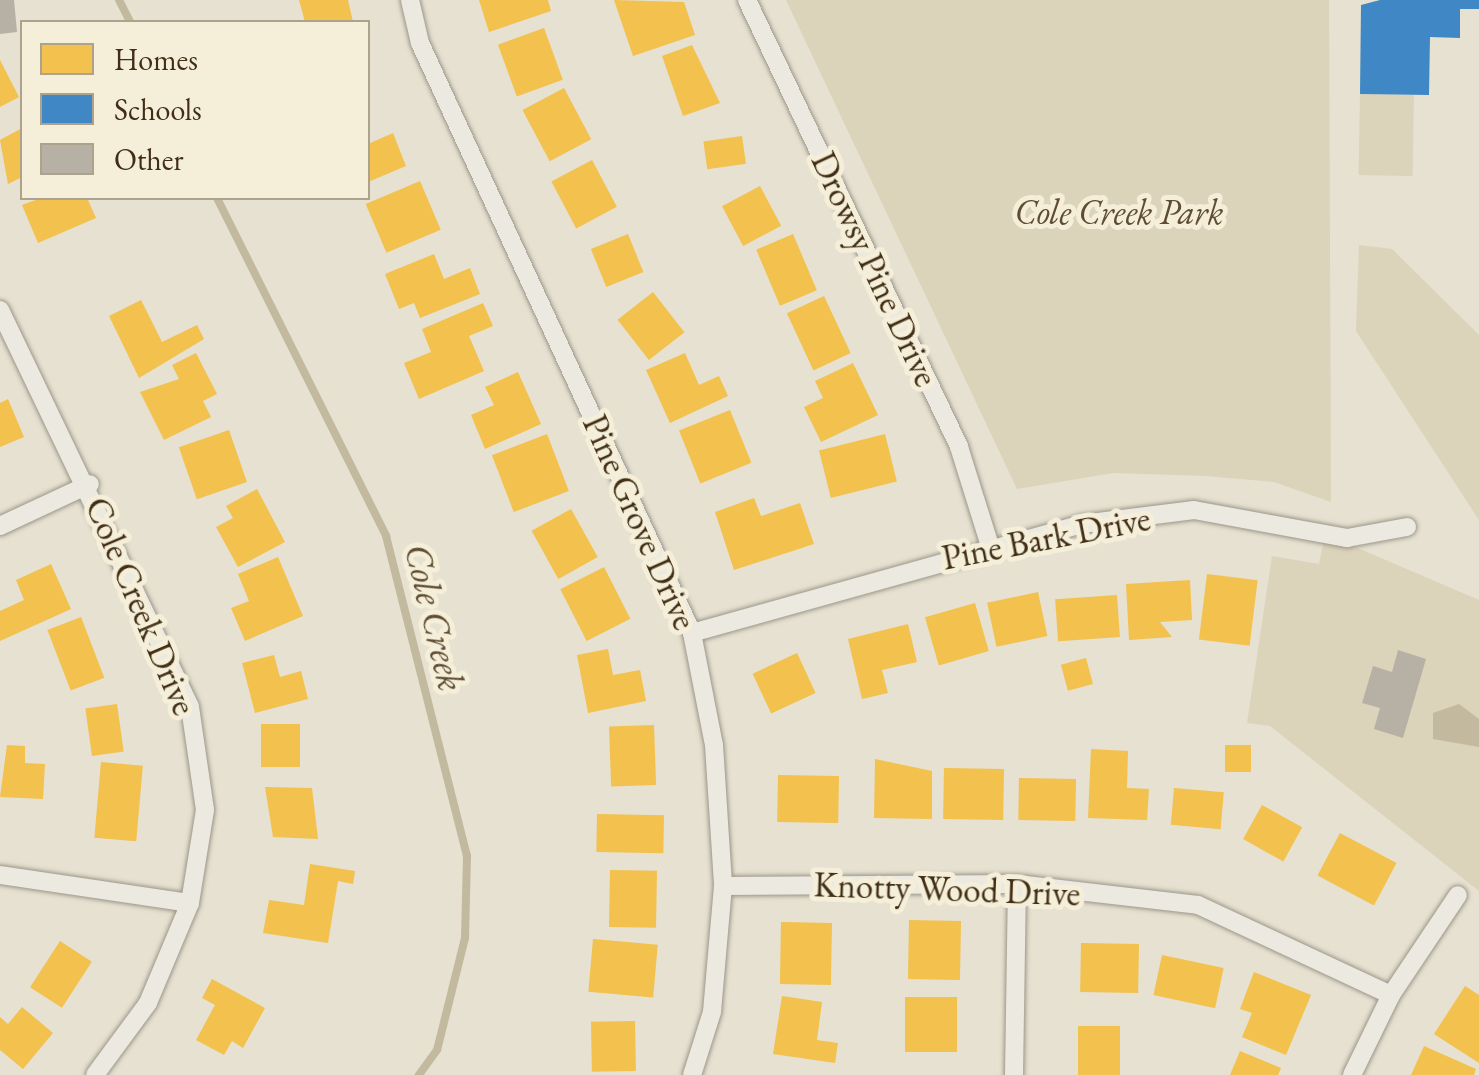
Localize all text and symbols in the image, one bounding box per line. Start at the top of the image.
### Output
legend [20,20,370,200]
text: Homes [114,40,198,79]
text: Schools [114,90,202,129]
text: Other [114,140,183,179]
street label: Drowsy Pine Drive [802,145,948,393]
park label: Cole Creek Park [1015,191,1223,233]
street label: Pine Grove Drive [574,408,706,636]
street label: Cole Creek Drive [76,491,206,721]
street label: Pine Bark Drive [938,497,1154,579]
water label: Cole Creek [395,539,475,695]
street label: Knotty Wood Drive [813,863,1081,915]

